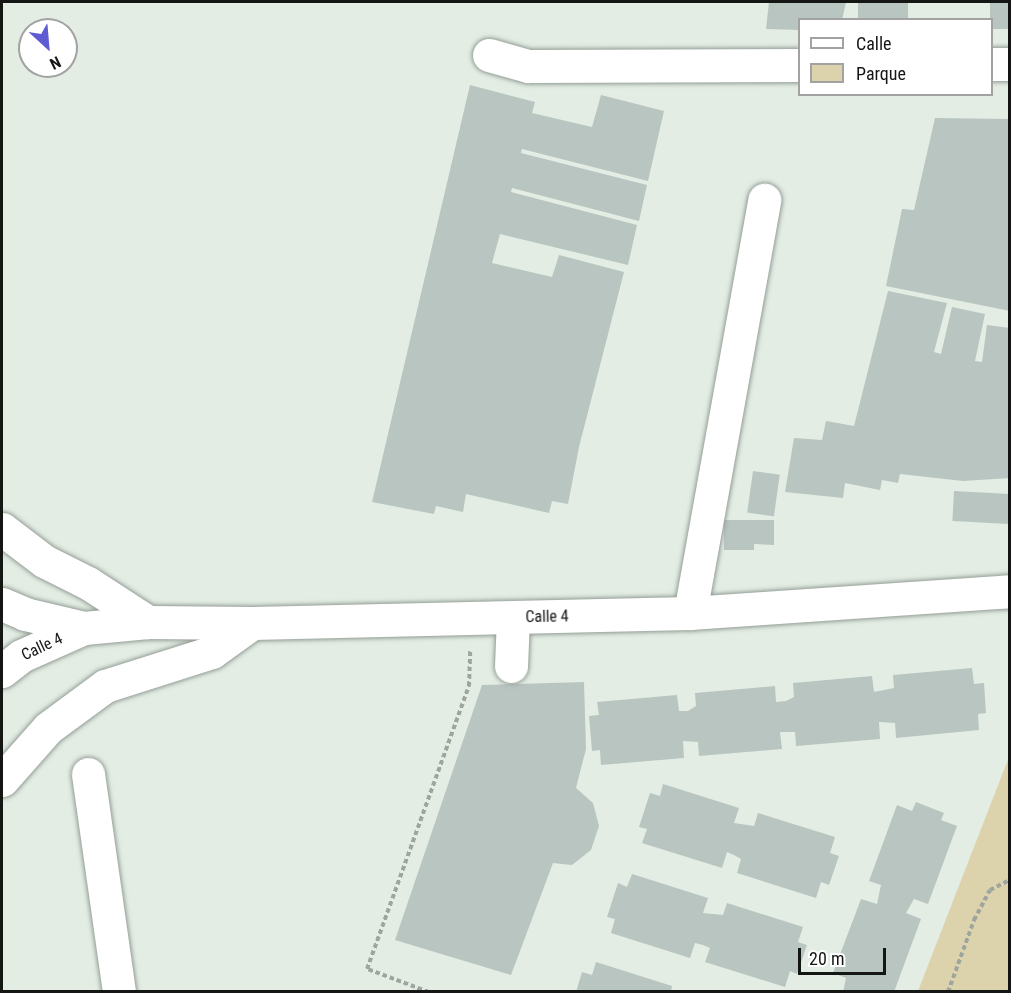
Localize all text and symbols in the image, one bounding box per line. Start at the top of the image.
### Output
north arrow [18,18,78,78]
legend [798,18,993,96]
text: Calle [856,33,892,54]
text: N [47,52,64,74]
text: Parque [856,63,906,84]
street label: Calle 4 [525,607,569,627]
street label: Calle 4 [18,629,66,665]
scale bar [801,936,890,974]
text: 20 m [809,948,844,969]

